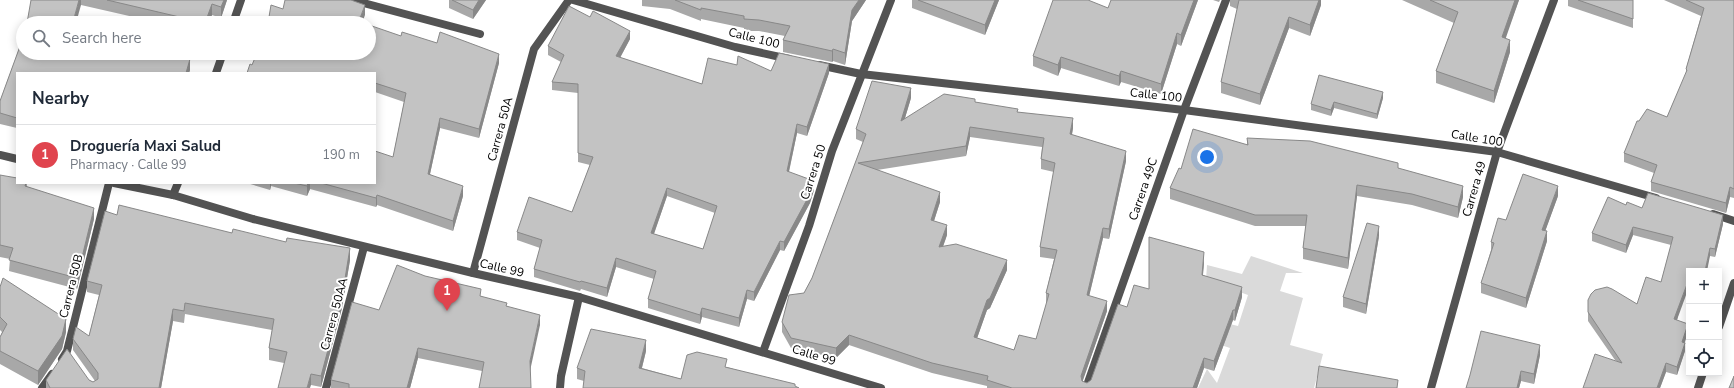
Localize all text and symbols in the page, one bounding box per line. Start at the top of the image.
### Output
search box [16,16,376,60]
street label: Calle 100 [727,24,781,52]
icon: search [30,27,52,49]
text: Search here [62,28,142,48]
street label: Calle 100 [1129,84,1183,106]
text: Nearby [32,87,89,110]
street label: Carrera 50A [484,95,516,163]
street label: Calle 100 [1450,126,1504,150]
text: Droguería Maxi Salud [70,136,221,156]
street label: Carrera 50 [797,142,829,202]
text: 1 [41,146,49,164]
text: 190 m [322,146,360,164]
your location [1197,147,1217,167]
text: Pharmacy · Calle 99 [70,156,187,174]
street label: Carrera 49C [1125,156,1161,222]
street label: Carrera 49 [1458,159,1490,219]
street label: Carrera 50B [55,252,87,320]
street label: Calle 99 [478,255,526,281]
map controls [1686,268,1722,376]
button: + [1686,268,1722,304]
street label: Carrera 50AA [317,276,351,352]
pin: 1 [434,278,460,311]
button: − [1686,304,1722,340]
button: locate [1686,340,1722,376]
street label: Calle 99 [790,341,838,369]

